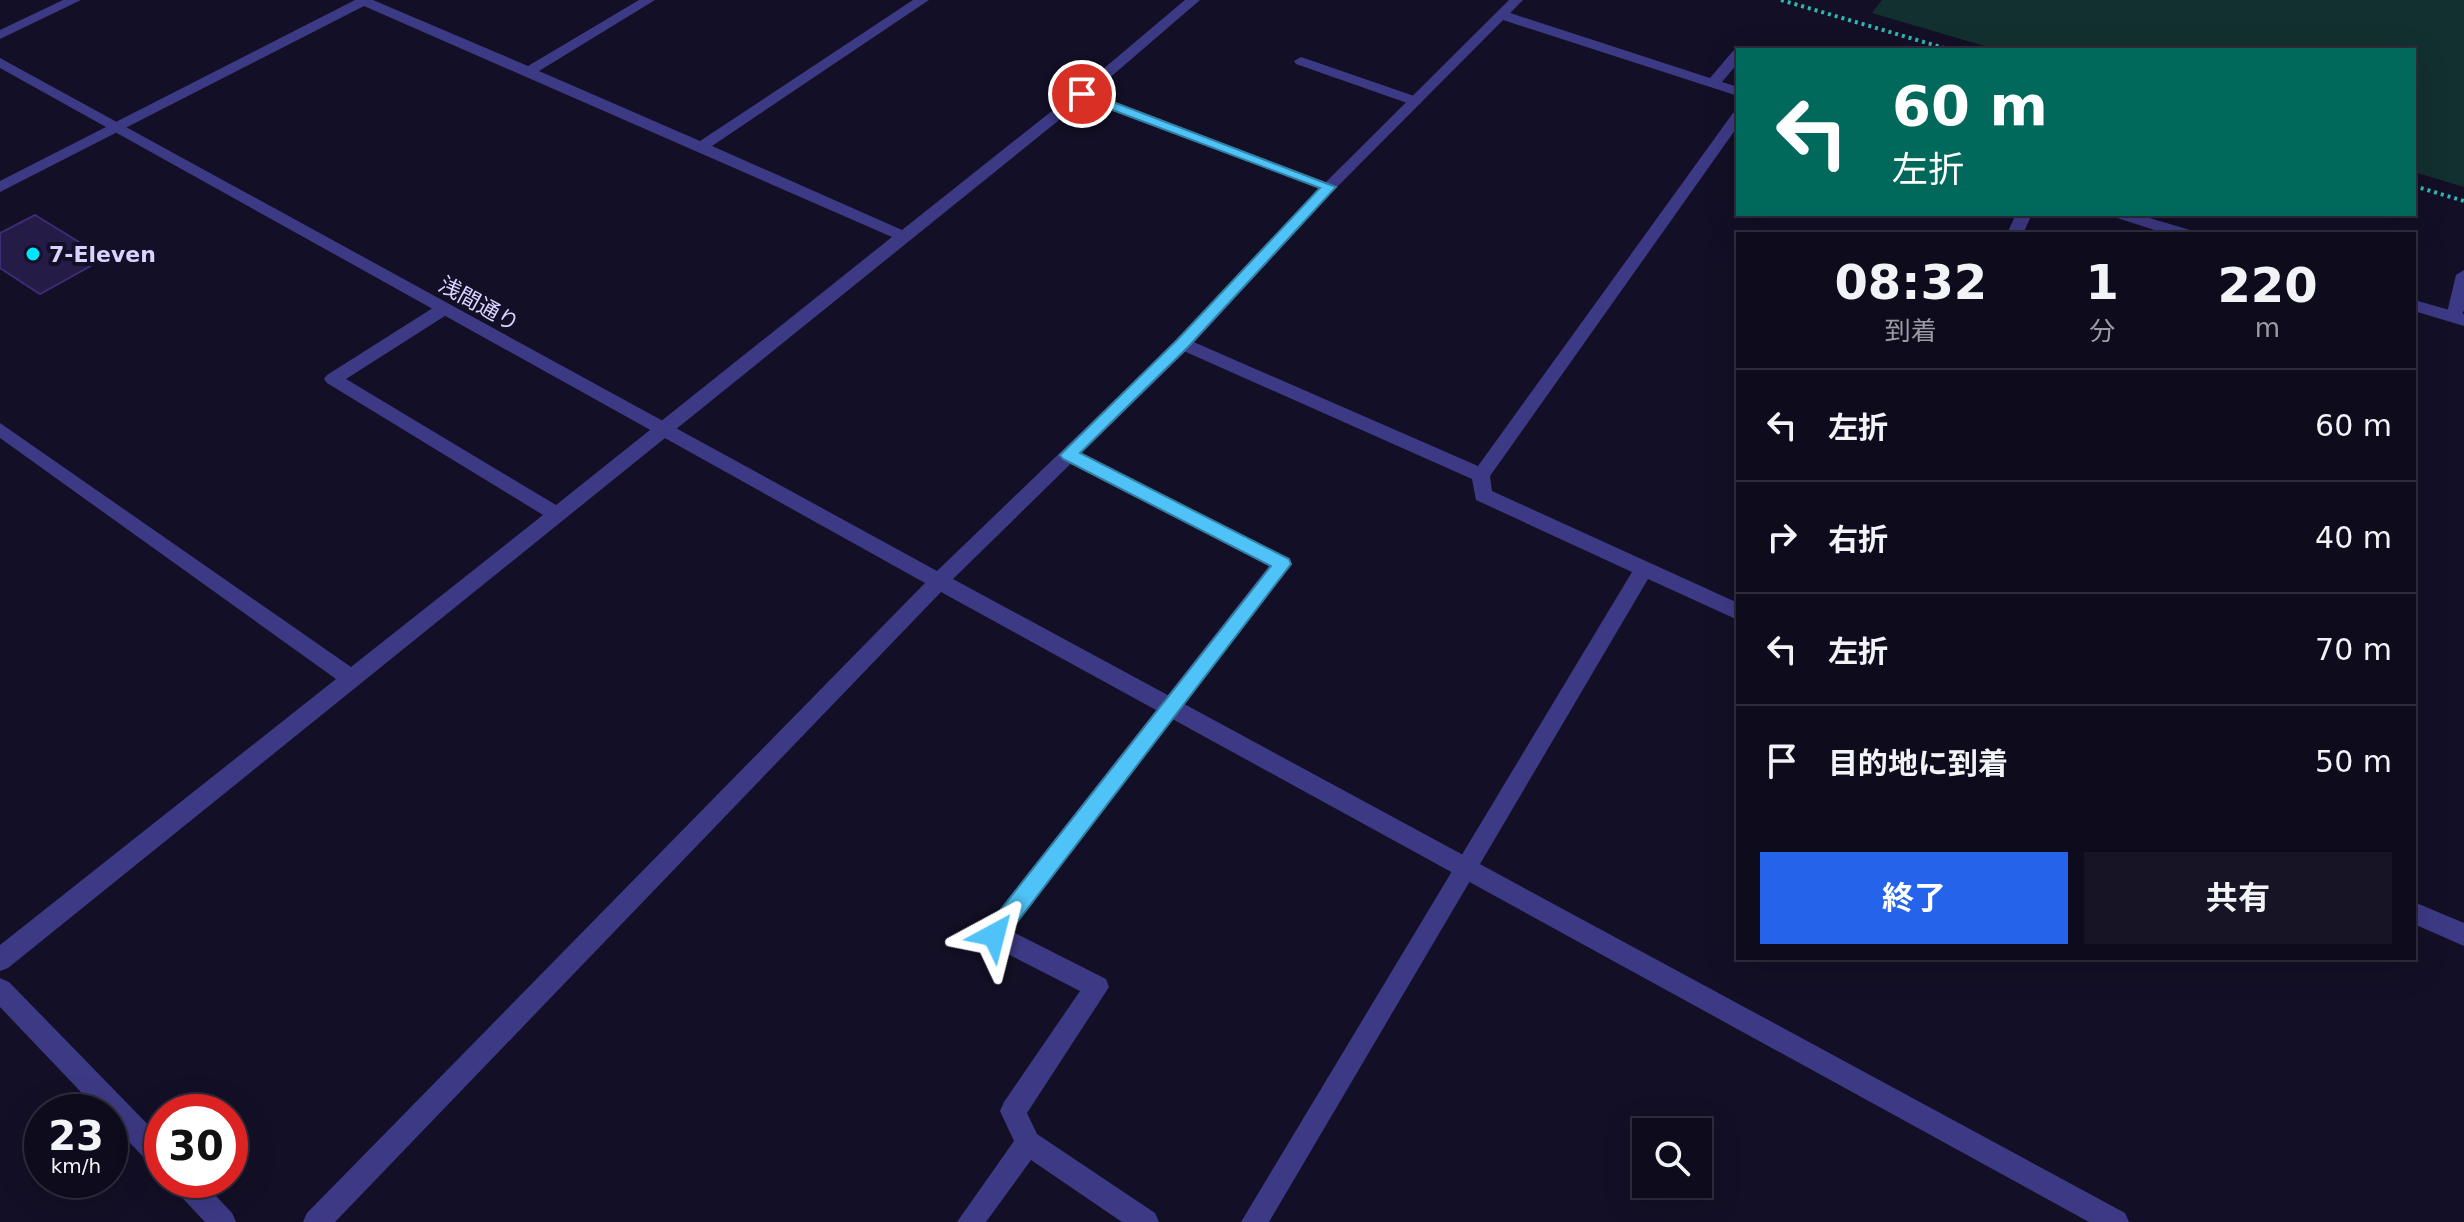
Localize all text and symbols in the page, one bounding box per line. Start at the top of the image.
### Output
pin [1048,60,1116,128]
icon: arrive [1060,72,1104,116]
text: 60 m [1892,73,2048,138]
icon: left [1760,80,1864,184]
text: 左折 [1892,149,1964,190]
place label: 7-Eleven [49,242,156,267]
marker: 7-Eleven [24,245,42,263]
text: 08:32 [1834,254,1987,310]
text: 1 [2086,254,2119,310]
text: 220 [2217,257,2318,313]
street label: 浅間通り [434,272,524,336]
text: m [2255,313,2280,343]
text: 到着 [1885,316,1937,346]
text: 分 [2089,316,2115,346]
icon: left [1760,403,1804,447]
text: 60 m [2315,408,2392,443]
text: 左折 [1828,410,1888,445]
icon: right [1760,515,1804,559]
text: 40 m [2315,520,2392,555]
text: 右折 [1828,522,1888,557]
icon: left [1760,627,1804,671]
text: 70 m [2315,632,2392,667]
text: 左折 [1828,634,1888,669]
icon: arrive [1760,739,1804,783]
text: 50 m [2315,744,2392,779]
text: 目的地に到着 [1828,746,2008,781]
button: 終了 [1760,852,2068,944]
button: 共有 [2084,852,2392,944]
position arrow [952,893,1036,977]
speed limit sign: 30 [144,1094,248,1198]
text: 23 [48,1113,104,1159]
map controls [1632,1118,1712,1198]
button: search [1632,1118,1712,1198]
text: km/h [51,1154,101,1178]

